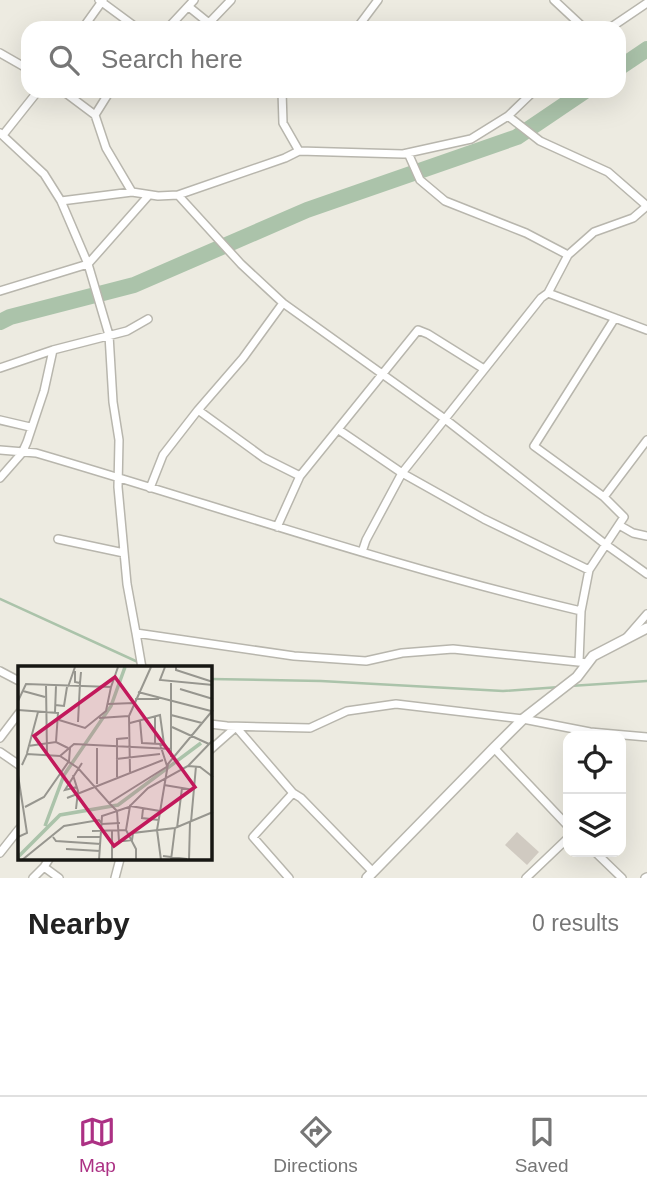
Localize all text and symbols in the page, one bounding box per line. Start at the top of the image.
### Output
search box [21,21,626,98]
icon: search [45,41,83,79]
text: Search here [101,44,243,74]
inset map [18,666,212,860]
map controls [563,731,626,857]
button: locate [563,731,626,794]
button: layers [563,794,626,857]
text: Nearby [28,907,130,940]
text: 0 results [532,910,619,936]
tab: Map [78,1113,116,1177]
tab: Directions [273,1113,358,1177]
tab: Saved [515,1113,569,1177]

